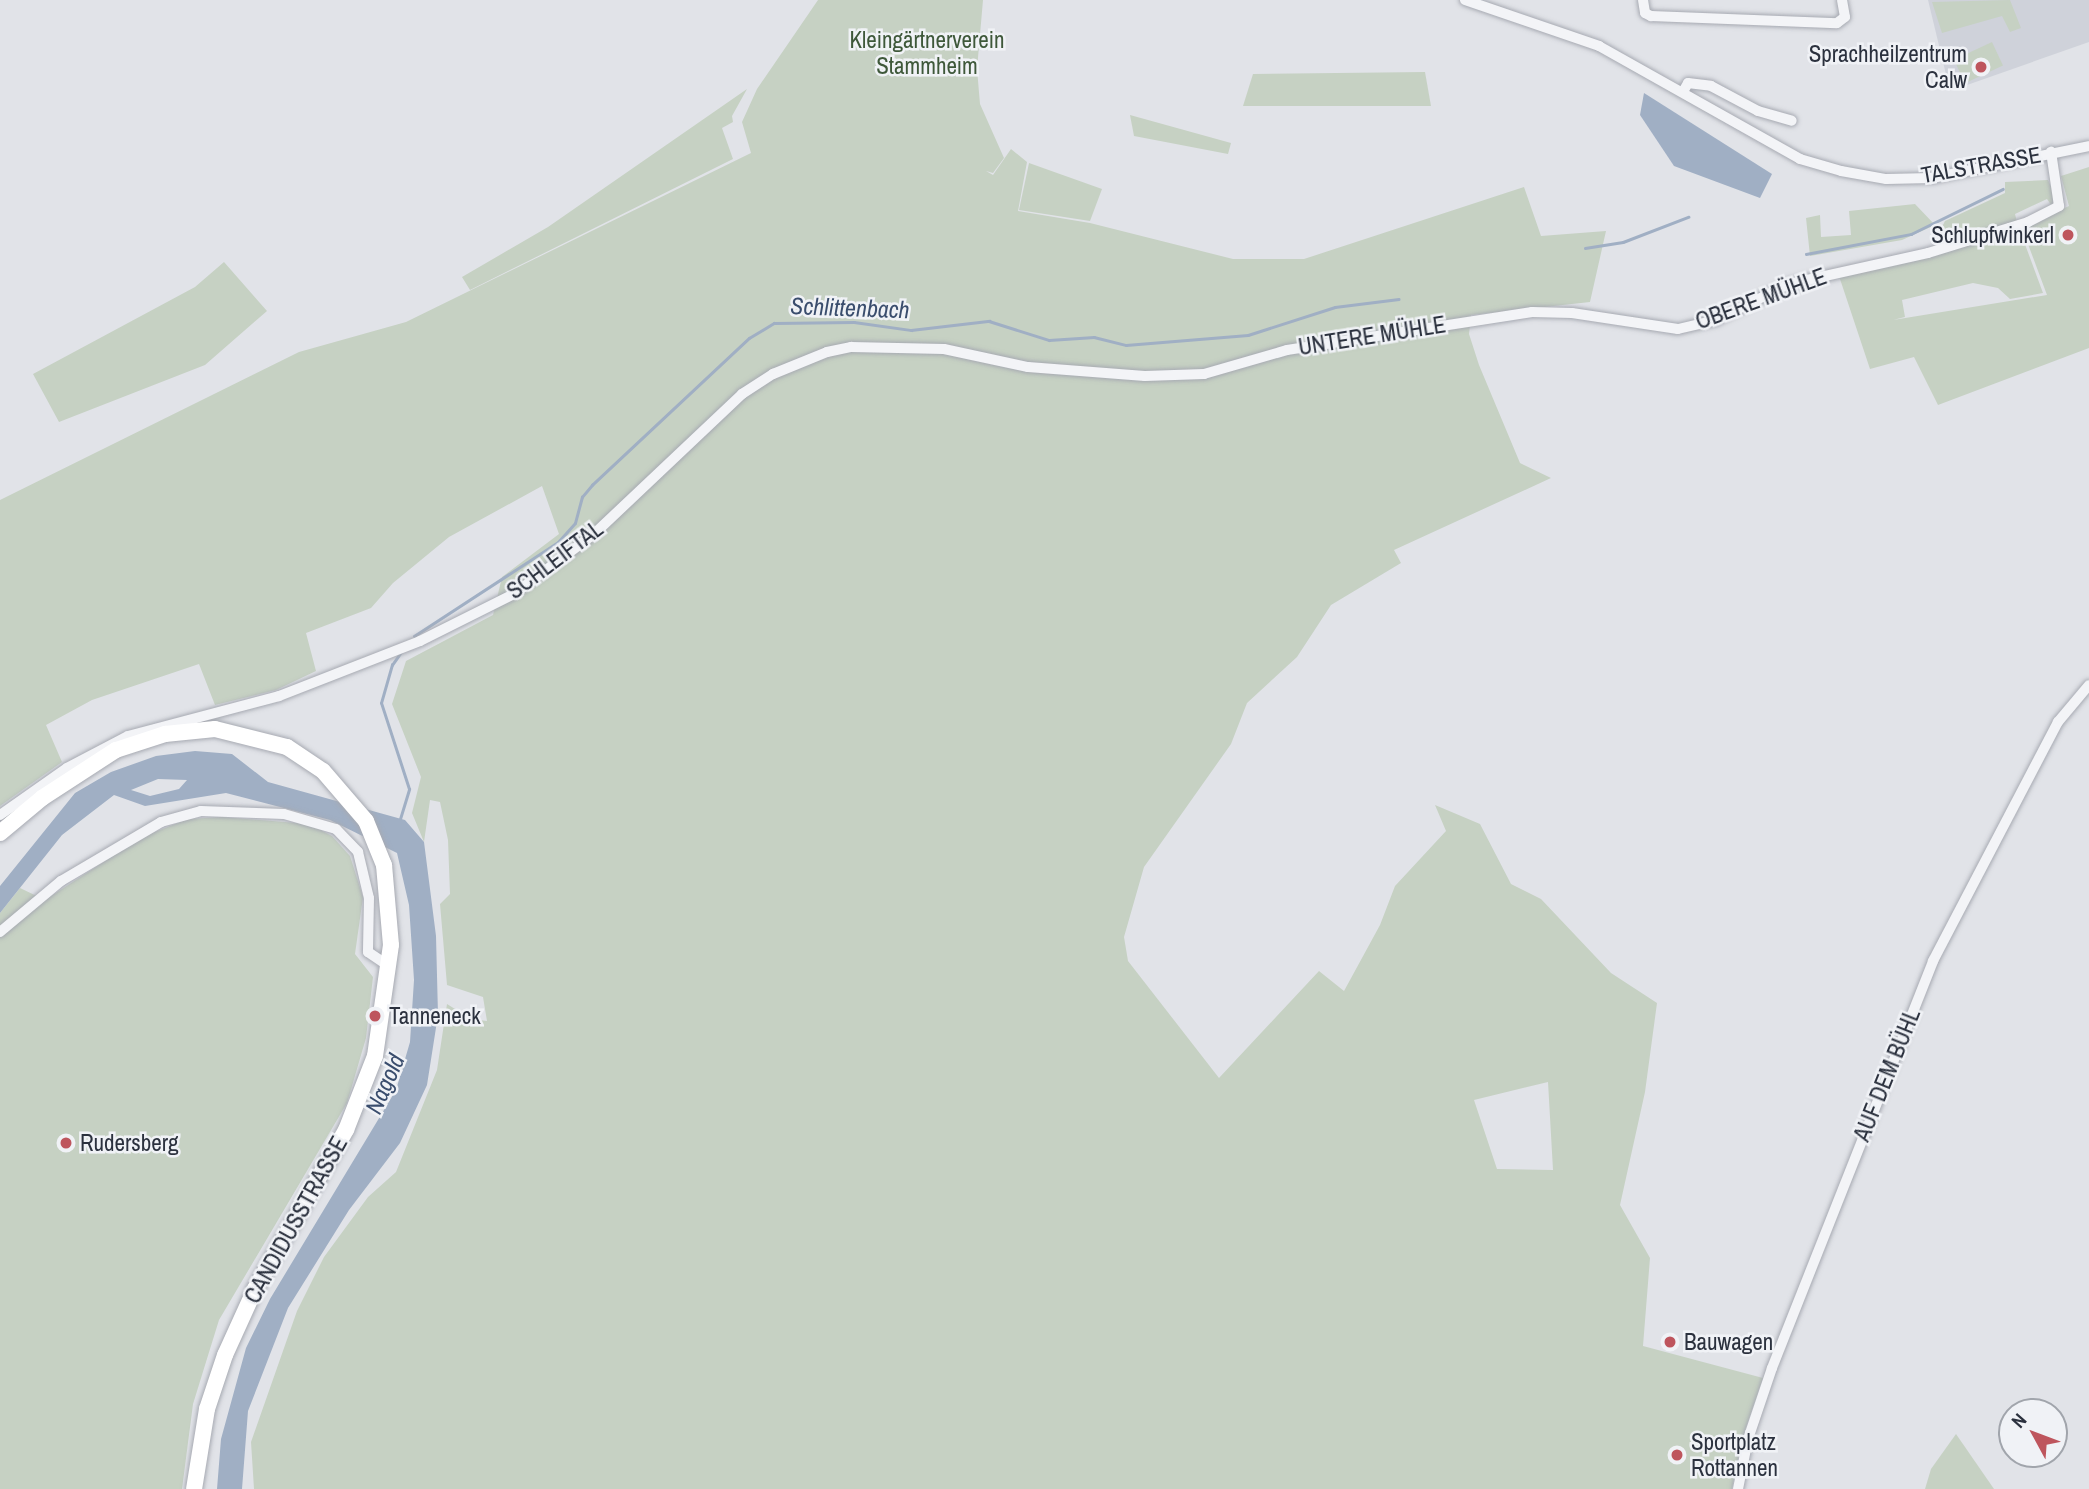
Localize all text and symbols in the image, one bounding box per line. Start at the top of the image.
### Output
park label: Kleingärtnerverein Stammheim [849,26,1005,80]
place label: Sprachheilzentrum Calw [1809,40,1967,94]
marker: Sprachheilzentrum Calw [1973,59,1989,75]
street label: TALSTRASSE [1919,141,2043,189]
place label: Schlupfwinkerl [1931,221,2054,249]
marker: Schlupfwinkerl [2060,227,2076,243]
street label: OBERE MÜHLE [1692,263,1830,335]
water label: Schlittenbach [790,292,910,324]
street label: UNTERE MÜHLE [1296,311,1448,361]
street label: SCHLEIFTAL [502,515,608,605]
place label: Tanneneck [389,1002,481,1030]
street label: AUF DEM BÜHL [1848,1005,1926,1145]
marker: Tanneneck [367,1008,383,1024]
water label: Nagold [359,1050,411,1118]
place label: Rudersberg [80,1129,179,1157]
street label: CANDIDUSSTRASSE [239,1132,353,1308]
marker: Rudersberg [58,1135,74,1151]
place label: Bauwagen [1684,1328,1773,1356]
marker: Bauwagen [1662,1334,1678,1350]
north arrow [1998,1398,2068,1468]
text: N [2005,1408,2032,1433]
place label: Sportplatz Rottannen [1691,1428,1778,1482]
marker: Sportplatz Rottannen [1669,1447,1685,1463]

